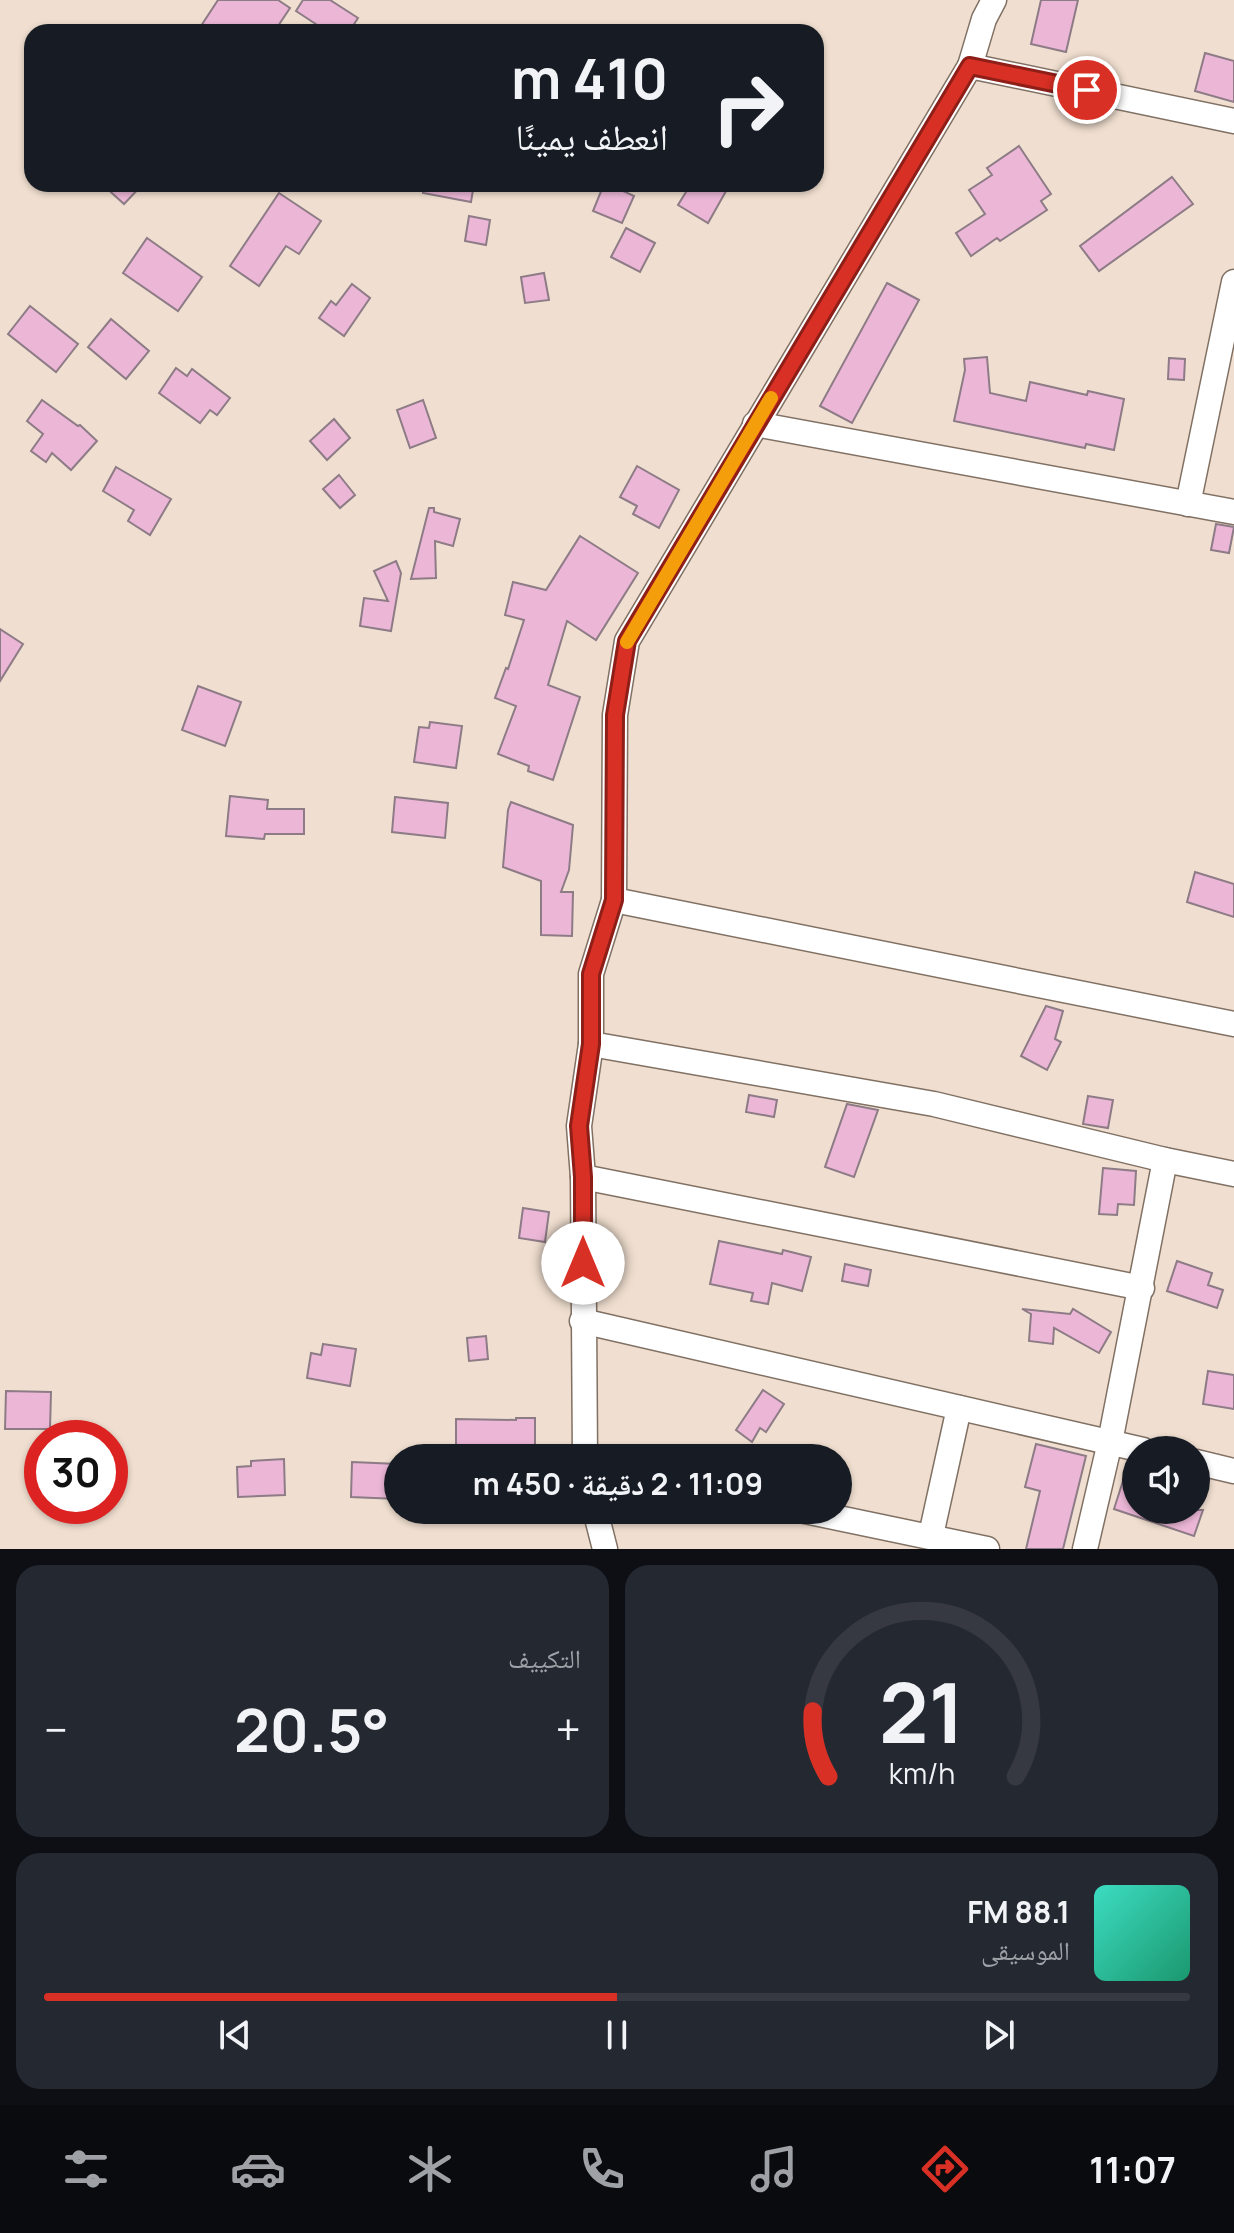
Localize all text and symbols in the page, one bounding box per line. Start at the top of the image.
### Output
text: 410 m [511,39,668,116]
icon: right [696,56,800,160]
pin [1053,56,1121,124]
icon: arrive [1065,68,1109,112]
text: انعطف يمينًا [516,112,668,161]
position arrow [541,1221,625,1305]
speed limit sign: 30 [24,1420,128,1524]
map controls [1122,1436,1210,1524]
button: sound [1122,1436,1210,1524]
text: 11:09 · 2 دقيقة · 450 m [473,1463,763,1504]
text: التكييف [508,1640,581,1676]
text: 21 [879,1654,964,1768]
text: 20.5° [234,1688,389,1770]
text: − [44,1699,68,1759]
text: + [556,1699,581,1759]
text: km/h [888,1754,955,1793]
text: 88.1 FM [967,1891,1070,1932]
text: الموسيقى [981,1932,1070,1968]
icon: previous [213,2013,257,2057]
icon: pause [595,2013,639,2057]
icon: next [977,2013,1021,2057]
icon: filters [58,2141,114,2197]
icon: car [230,2141,286,2197]
icon: climate [402,2141,458,2197]
icon: phone [574,2141,630,2197]
icon: music [746,2141,802,2197]
icon: directions [917,2141,973,2197]
text: 11:07 [1089,2145,1176,2194]

